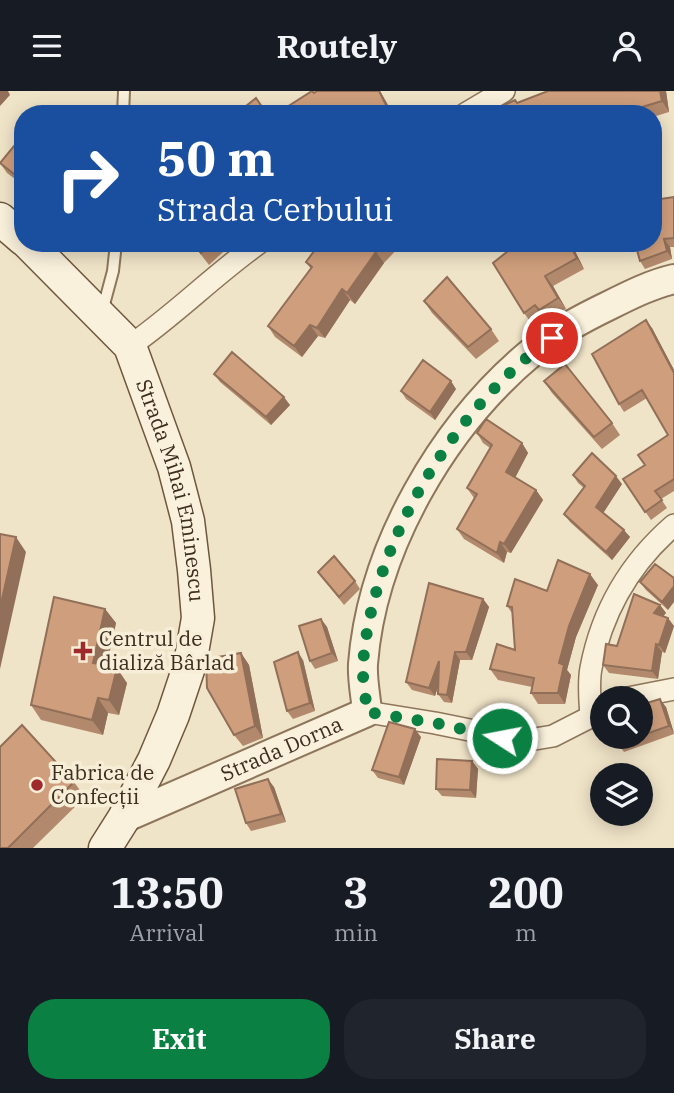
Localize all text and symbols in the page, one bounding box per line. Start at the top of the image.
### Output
text: Routely [277,25,397,67]
icon: menu [28,27,66,65]
icon: person [608,27,646,65]
text: 50 m [157,126,275,189]
icon: right [42,133,133,224]
text: Strada Cerbului [157,188,393,230]
pin [522,308,582,368]
icon: arrive [533,319,571,357]
street label: Strada Mihai Eminescu [130,375,212,603]
place label: Centrul de dializă Bârlad [99,624,235,676]
marker: Centrul de dializă Bârlad [73,641,93,661]
map controls [590,686,653,826]
button: search [590,686,653,749]
position arrow [465,701,539,775]
street label: Strada Dorna [216,709,347,787]
place label: Fabrica de Confecții [51,758,154,810]
button: layers [590,763,653,826]
marker: Fabrica de Confecții [29,777,45,793]
text: 13:50 [110,865,224,920]
text: 3 [343,865,369,920]
text: 200 [488,865,564,920]
text: Arrival [130,917,204,947]
text: min [334,917,378,947]
text: m [515,917,537,947]
button: Exit [28,999,330,1079]
button: Share [344,999,646,1079]

